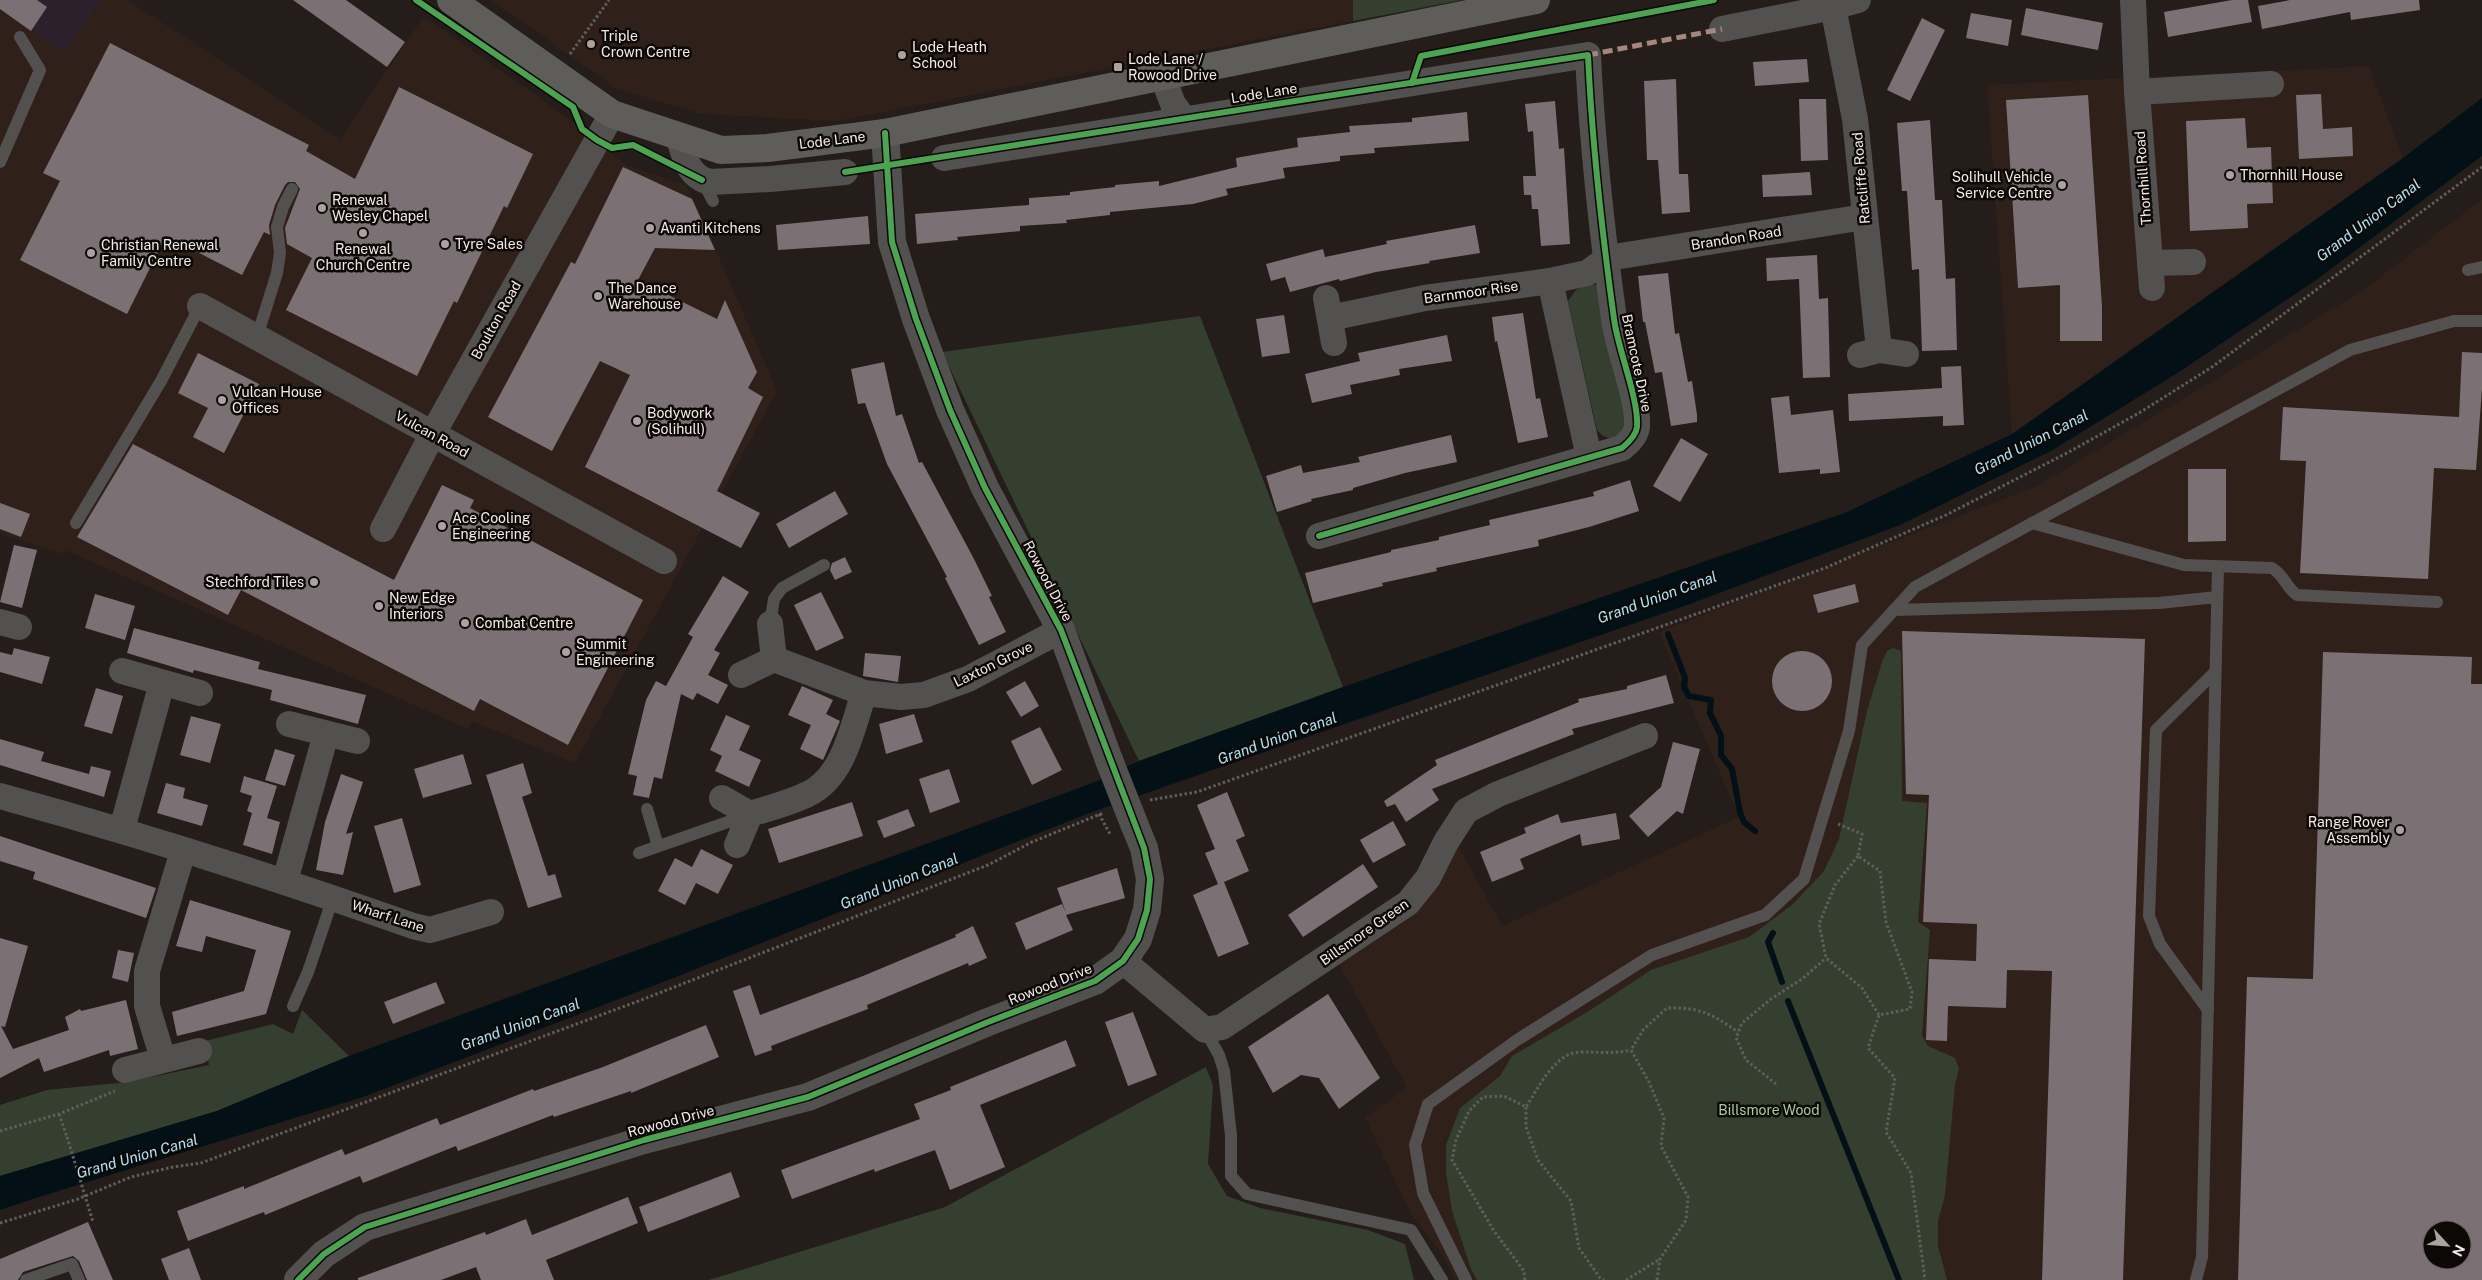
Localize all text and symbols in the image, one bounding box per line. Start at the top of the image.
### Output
place label: Triple Crown Centre [601,28,690,60]
marker: Triple Crown Centre [585,38,597,50]
place label: Lode Heath School [912,39,987,71]
marker: Lode Heath School [896,49,908,61]
place label: Lode Lane / Rowood Drive [1128,51,1217,83]
marker: Lode Lane / Rowood Drive [1112,61,1124,73]
street label: Lode Lane [1230,80,1298,106]
street label: Lode Lane [798,128,866,152]
street label: Thornhill Road [2132,130,2154,226]
street label: Ratcliffe Road [1849,131,1873,225]
place label: Thornhill House [2240,167,2343,183]
place label: Solihull Vehicle Service Centre [1952,169,2052,201]
marker: Thornhill House [2224,169,2236,181]
water label: Grand Union Canal [2313,175,2423,265]
marker: Solihull Vehicle Service Centre [2056,179,2068,191]
place label: Renewal Wesley Chapel [332,192,428,224]
marker: Renewal Wesley Chapel [316,202,328,214]
place label: Avanti Kitchens [660,220,761,236]
marker: Avanti Kitchens [644,222,656,234]
street label: Brandon Road [1690,223,1782,253]
marker: Renewal Church Centre [357,227,369,239]
place label: Tyre Sales [455,236,523,252]
place label: Christian Renewal Family Centre [101,237,219,269]
marker: Tyre Sales [439,238,451,250]
place label: Renewal Church Centre [316,241,410,273]
marker: Christian Renewal Family Centre [85,247,97,259]
street label: Barnmoor Rise [1423,277,1519,307]
street label: Boulton Road [468,278,524,362]
place label: The Dance Warehouse [608,280,681,312]
marker: The Dance Warehouse [592,290,604,302]
street label: Bramcote Drive [1619,313,1655,413]
place label: Vulcan House Offices [232,384,322,416]
marker: Vulcan House Offices [216,394,228,406]
place label: Bodywork (Solihull) [647,405,713,437]
water label: Grand Union Canal [1971,406,2091,478]
street label: Vulcan Road [393,407,471,461]
marker: Bodywork (Solihull) [631,415,643,427]
place label: Ace Cooling Engineering [452,510,531,542]
marker: Ace Cooling Engineering [436,520,448,532]
street label: Rowood Drive [1020,538,1076,624]
water label: Grand Union Canal [1595,568,1719,626]
place label: Stechford Tiles [205,574,304,590]
marker: Stechford Tiles [308,576,320,588]
place label: New Edge Interiors [389,590,455,622]
marker: New Edge Interiors [373,600,385,612]
place label: Combat Centre [475,615,573,631]
marker: Combat Centre [459,617,471,629]
place label: Summit Engineering [576,636,655,668]
street label: Laxton Grove [951,638,1035,690]
marker: Summit Engineering [560,646,572,658]
water label: Grand Union Canal [1215,709,1339,767]
place label: Range Rover Assembly [2308,814,2391,846]
marker: Range Rover Assembly [2394,824,2406,836]
water label: Grand Union Canal [838,850,960,912]
street label: Billsmore Green [1317,896,1411,968]
street label: Wharf Lane [350,897,426,935]
street label: Rowood Drive [1006,960,1094,1008]
water label: Grand Union Canal [458,995,582,1053]
street label: Rowood Drive [626,1102,716,1140]
park label: Billsmore Wood [1718,1102,1820,1118]
water label: Grand Union Canal [74,1131,200,1181]
north arrow [2422,1220,2472,1270]
text: N [2449,1242,2468,1259]

